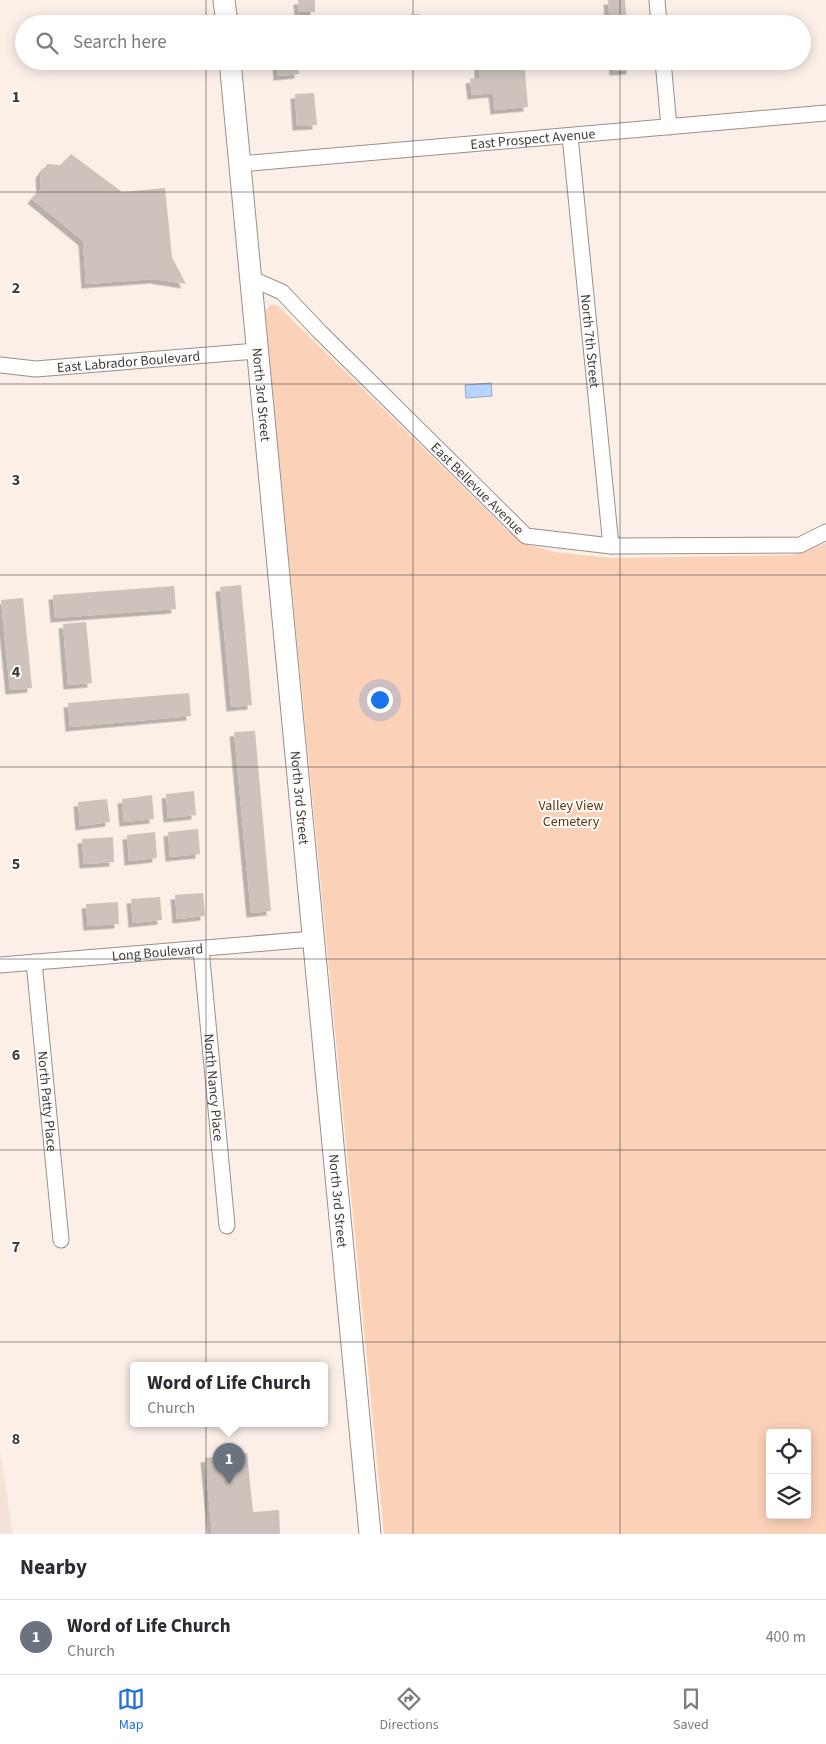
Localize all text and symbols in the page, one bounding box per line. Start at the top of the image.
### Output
search box [15,15,811,70]
icon: search [33,29,61,57]
text: Search here [73,29,167,56]
text: 1 [12,86,20,108]
street label: East Prospect Avenue [470,124,596,155]
text: 2 [12,277,20,299]
street label: North 7th Street [575,293,604,389]
street label: East Labrador Boulevard [56,347,201,378]
street label: North 3rd Street [246,347,275,443]
street label: East Bellevue Avenue [426,438,528,540]
text: 3 [12,469,20,491]
text: 4 [12,661,21,683]
your location [367,687,393,713]
street label: North 3rd Street [285,750,313,846]
park label: Valley View Cemetery [538,796,604,832]
text: 5 [12,853,20,875]
street label: Long Boulevard [111,939,204,967]
street label: North Nancy Place [198,1033,228,1142]
text: 6 [12,1044,20,1066]
street label: North Patty Place [32,1050,61,1153]
street label: North 3rd Street [323,1153,352,1249]
text: 7 [12,1236,20,1258]
popup [130,1362,328,1427]
text: Word of Life Church [147,1370,311,1397]
text: Church [147,1397,195,1419]
text: 8 [12,1428,20,1450]
map controls [766,1429,811,1519]
button: locate [766,1429,811,1474]
pin: 1 [213,1443,245,1484]
button: layers [766,1474,811,1519]
text: Nearby [20,1552,87,1582]
text: Word of Life Church [67,1613,231,1640]
text: 1 [32,1626,40,1648]
text: 400 m [766,1626,806,1648]
text: Church [67,1640,115,1662]
tab: Map [117,1685,145,1735]
tab: Directions [379,1685,439,1735]
tab: Saved [673,1685,709,1735]

